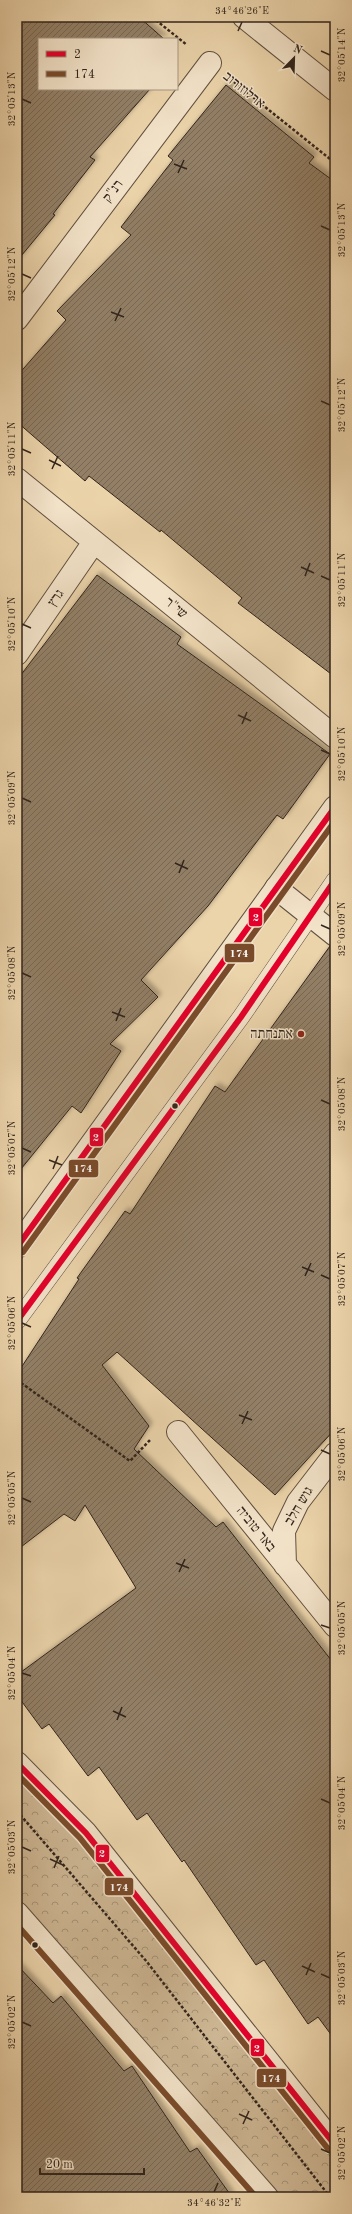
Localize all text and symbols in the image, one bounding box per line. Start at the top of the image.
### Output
text: 34°46'26"E [215,6,269,16]
text: 32°05'14"N [337,27,347,82]
legend [38,38,178,90]
north arrow [274,38,314,78]
text: N [291,43,304,57]
text: 2 [74,49,81,61]
street label: ארלוזורוב [220,68,268,111]
text: 174 [74,69,95,81]
text: 32°05'13"N [7,71,17,126]
street label: רנ"ק [100,177,126,205]
text: 32°05'13"N [337,202,347,257]
text: 32°05'12"N [7,246,17,301]
text: 32°05'12"N [337,377,347,432]
text: 32°05'11"N [7,421,17,476]
text: 32°05'11"N [337,552,347,607]
street label: גרץ [45,587,67,609]
street label: שי"ר [162,595,190,621]
text: 32°05'10"N [7,596,17,651]
text: 32°05'10"N [337,726,347,781]
text: 32°05'09"N [7,770,17,825]
text: 32°05'09"N [337,901,347,956]
line badge: 2 [248,907,263,927]
text: 2 [253,913,259,924]
line badge: 174 [224,943,255,963]
text: 32°05'08"N [7,945,17,1000]
text: 174 [229,949,249,960]
place label: אתנחתה [250,1027,293,1041]
marker: אתנחתה [296,1029,306,1039]
text: 32°05'08"N [337,1076,347,1131]
unlabelled marker [170,1101,180,1111]
text: 32°05'07"N [7,1120,17,1175]
line badge: 2 [89,1127,104,1147]
text: 2 [93,1133,99,1144]
line badge: 174 [68,1159,99,1178]
text: 174 [73,1164,93,1175]
text: 32°05'07"N [337,1251,347,1306]
text: 32°05'06"N [7,1295,17,1350]
text: 32°05'06"N [337,1426,347,1481]
text: 32°05'05"N [7,1470,17,1525]
street label: גוש חלב [281,1484,316,1528]
street label: באר טוביה [234,1504,279,1555]
text: 32°05'05"N [337,1600,347,1655]
text: 32°05'04"N [7,1645,17,1700]
text: 32°05'04"N [337,1775,347,1830]
text: 32°05'03"N [7,1819,17,1874]
line badge: 2 [95,1844,110,1863]
text: 2 [99,1849,105,1860]
line badge: 174 [104,1877,134,1896]
text: 174 [109,1883,129,1894]
unlabelled marker [30,1940,40,1950]
text: 32°05'03"N [337,1950,347,2005]
text: 32°05'02"N [7,1994,17,2049]
line badge: 2 [250,2038,265,2057]
text: 2 [254,2044,260,2055]
line badge: 174 [256,2068,287,2088]
text: 174 [261,2074,281,2085]
text: 32°05'02"N [337,2125,347,2180]
scale bar [40,2150,144,2176]
text: 20 m [46,2159,73,2171]
text: 34°46'32"E [187,2198,241,2208]

